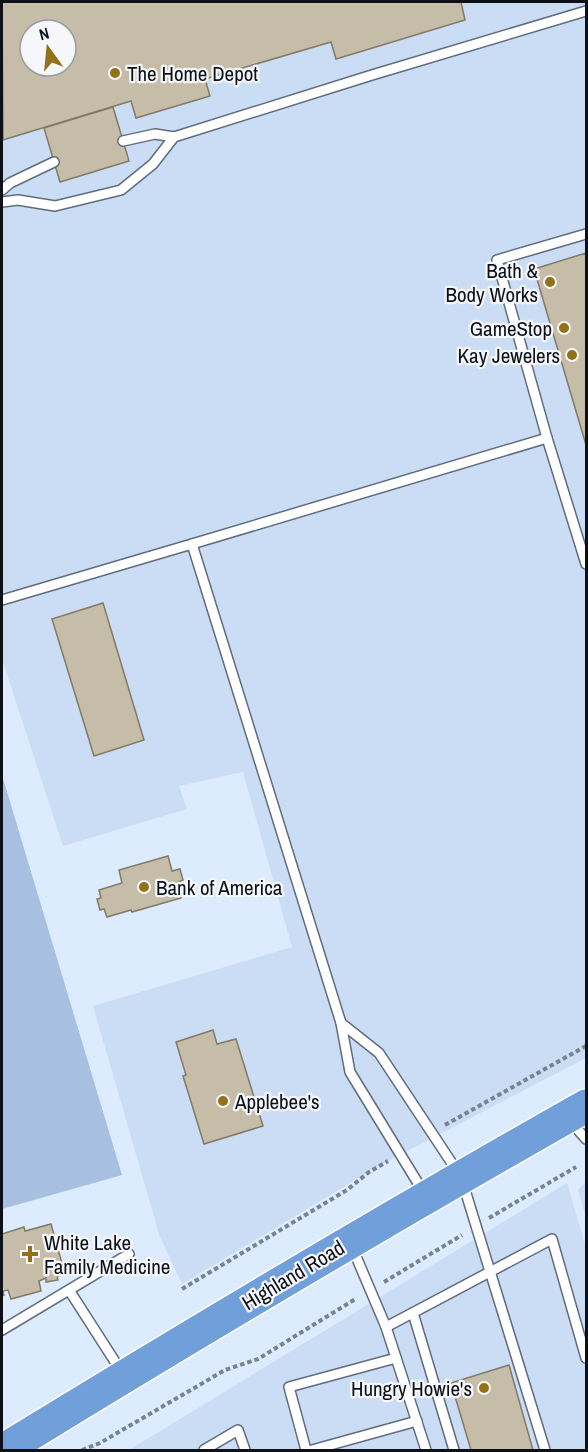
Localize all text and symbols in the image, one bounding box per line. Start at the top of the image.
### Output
north arrow [18,18,78,78]
text: N [37,22,52,45]
place label: The Home Depot [127,59,258,88]
marker: The Home Depot [108,66,122,80]
place label: Bath & Body Works [445,256,539,309]
marker: Bath & Body Works [543,275,557,289]
place label: GameStop [470,314,552,343]
marker: GameStop [557,321,571,335]
place label: Kay Jewelers [458,341,560,370]
marker: Kay Jewelers [565,348,579,362]
place label: Bank of America [156,873,283,902]
marker: Bank of America [137,880,151,894]
place label: Applebee's [234,1087,320,1116]
marker: Applebee's [216,1094,230,1108]
place label: White Lake Family Medicine [44,1228,170,1281]
street label: Highland Road [236,1233,350,1317]
marker: White Lake Family Medicine [21,1245,39,1263]
place label: Hungry Howie's [351,1374,472,1403]
marker: Hungry Howie's [477,1381,491,1395]

